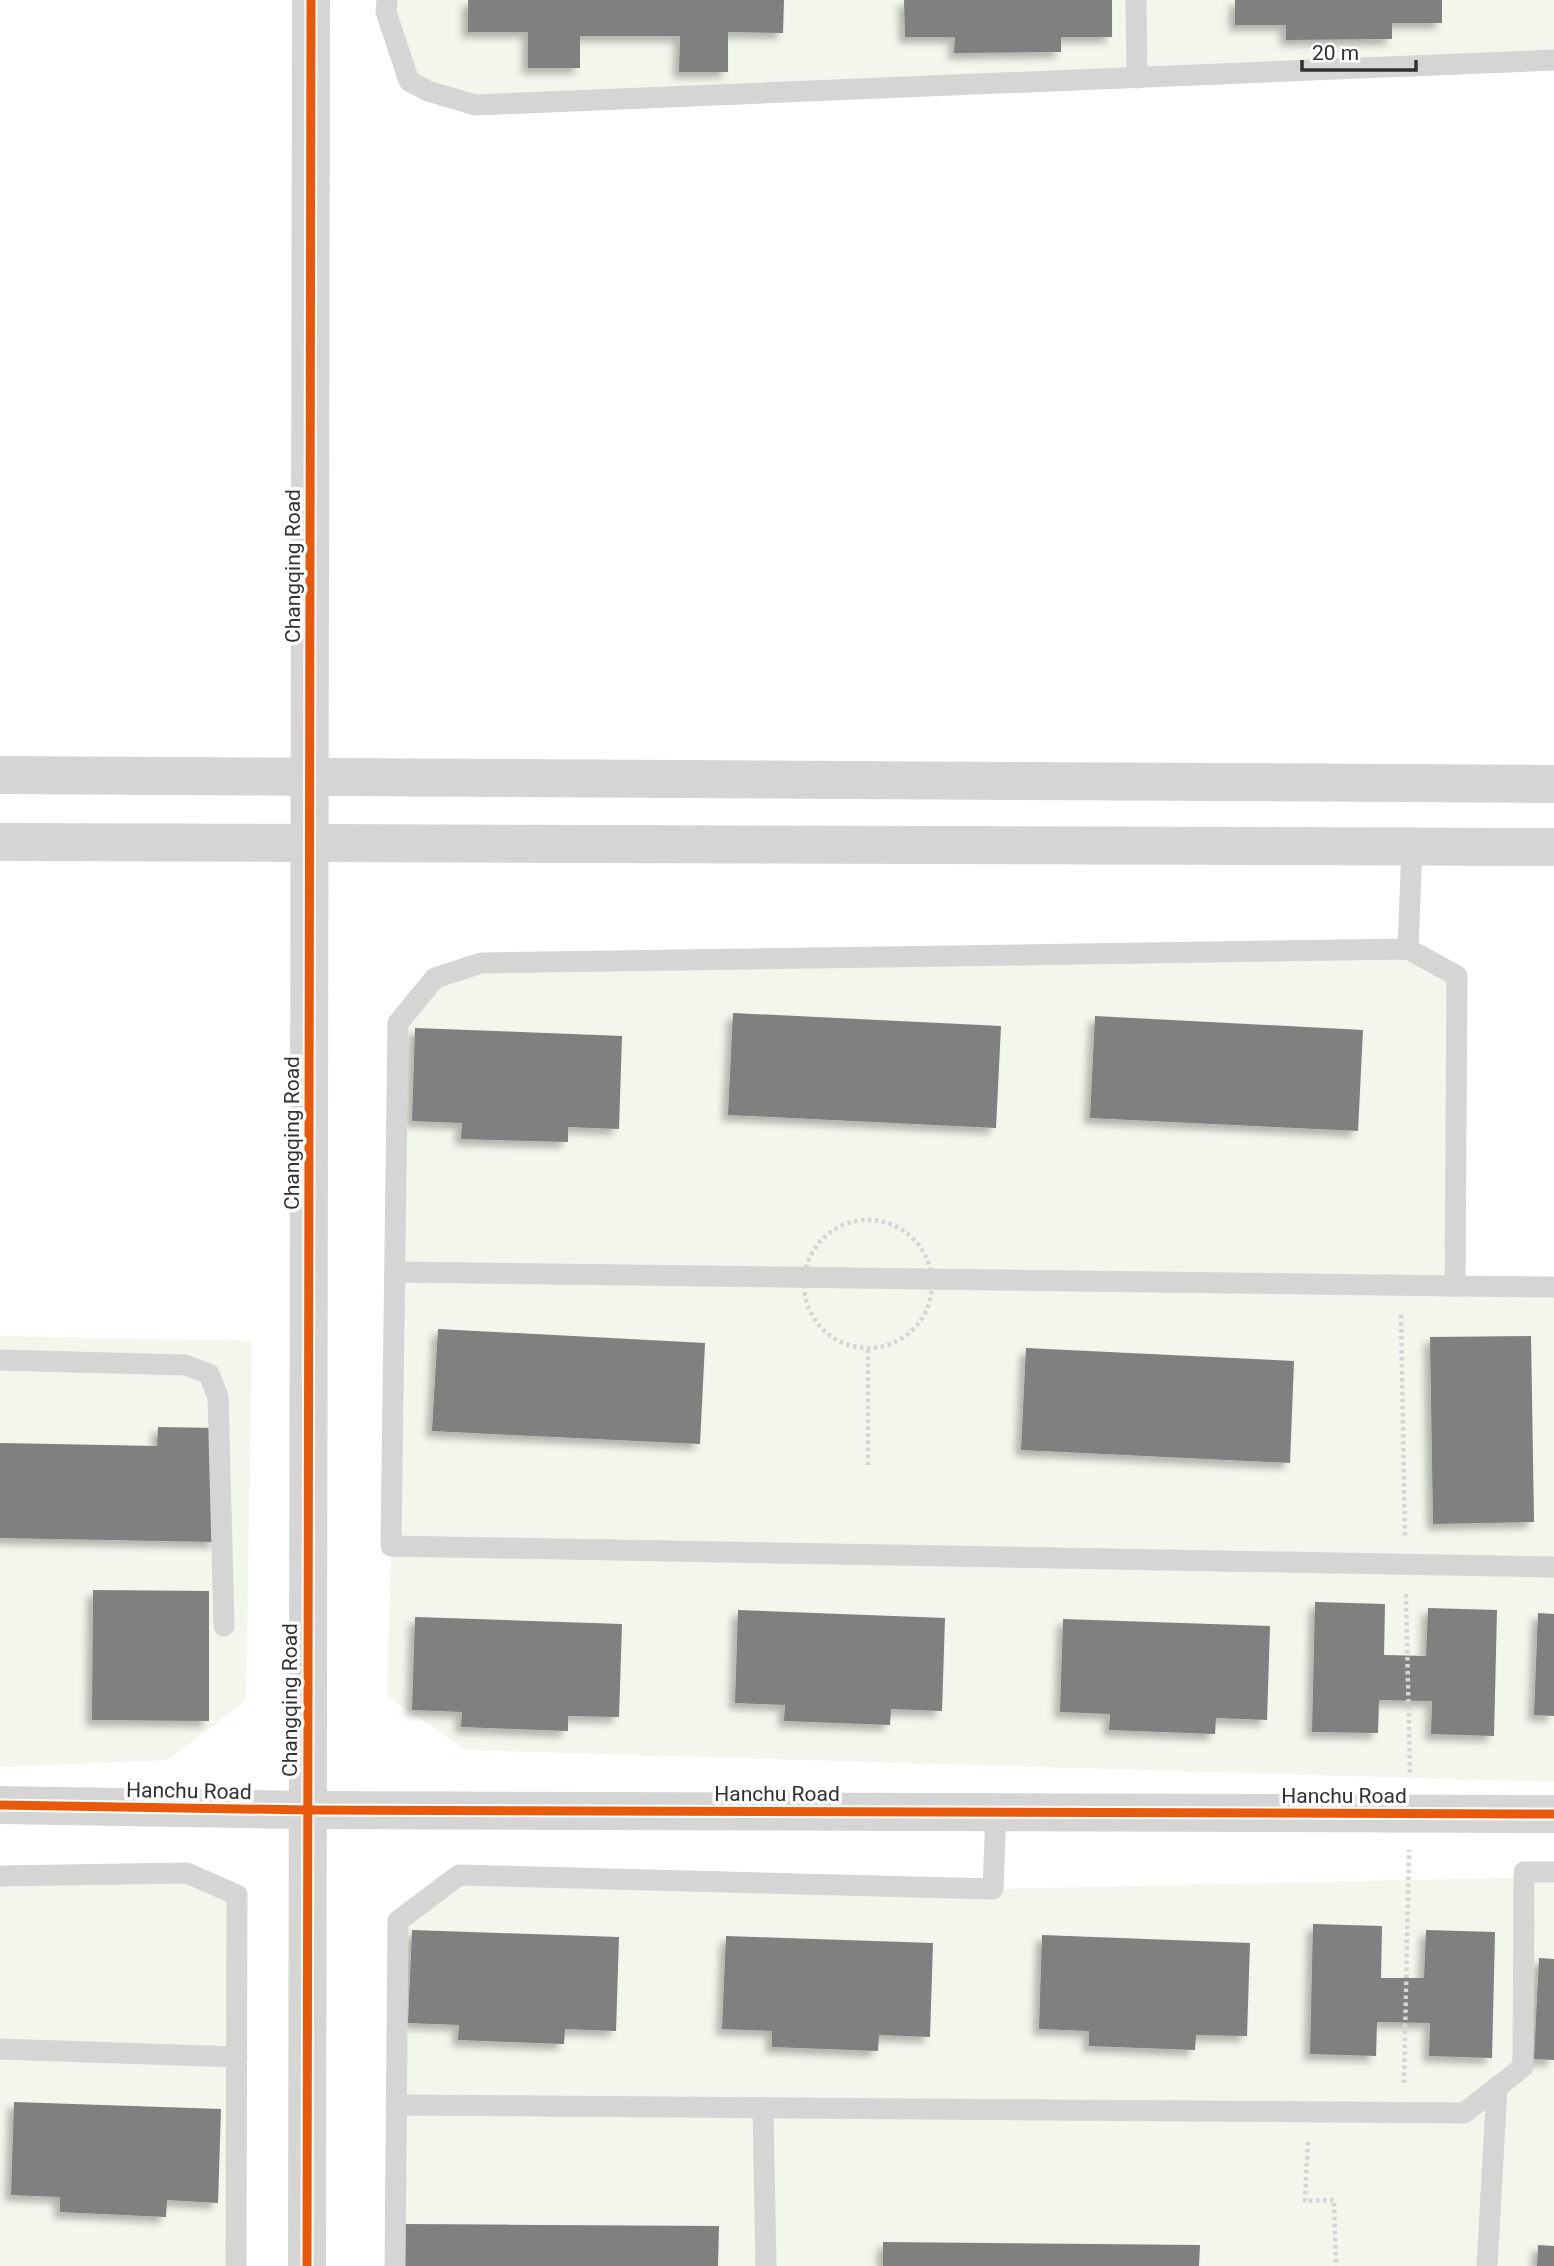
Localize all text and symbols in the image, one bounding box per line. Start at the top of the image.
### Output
scale bar [1302,28,1416,72]
text: 20 m [1312,41,1359,65]
street label: Changqing Road [281,489,305,643]
street label: Changqing Road [280,1056,304,1210]
street label: Changqing Road [278,1623,302,1777]
street label: Hanchu Road [126,1778,252,1804]
street label: Hanchu Road [714,1782,840,1806]
street label: Hanchu Road [1281,1784,1407,1808]

